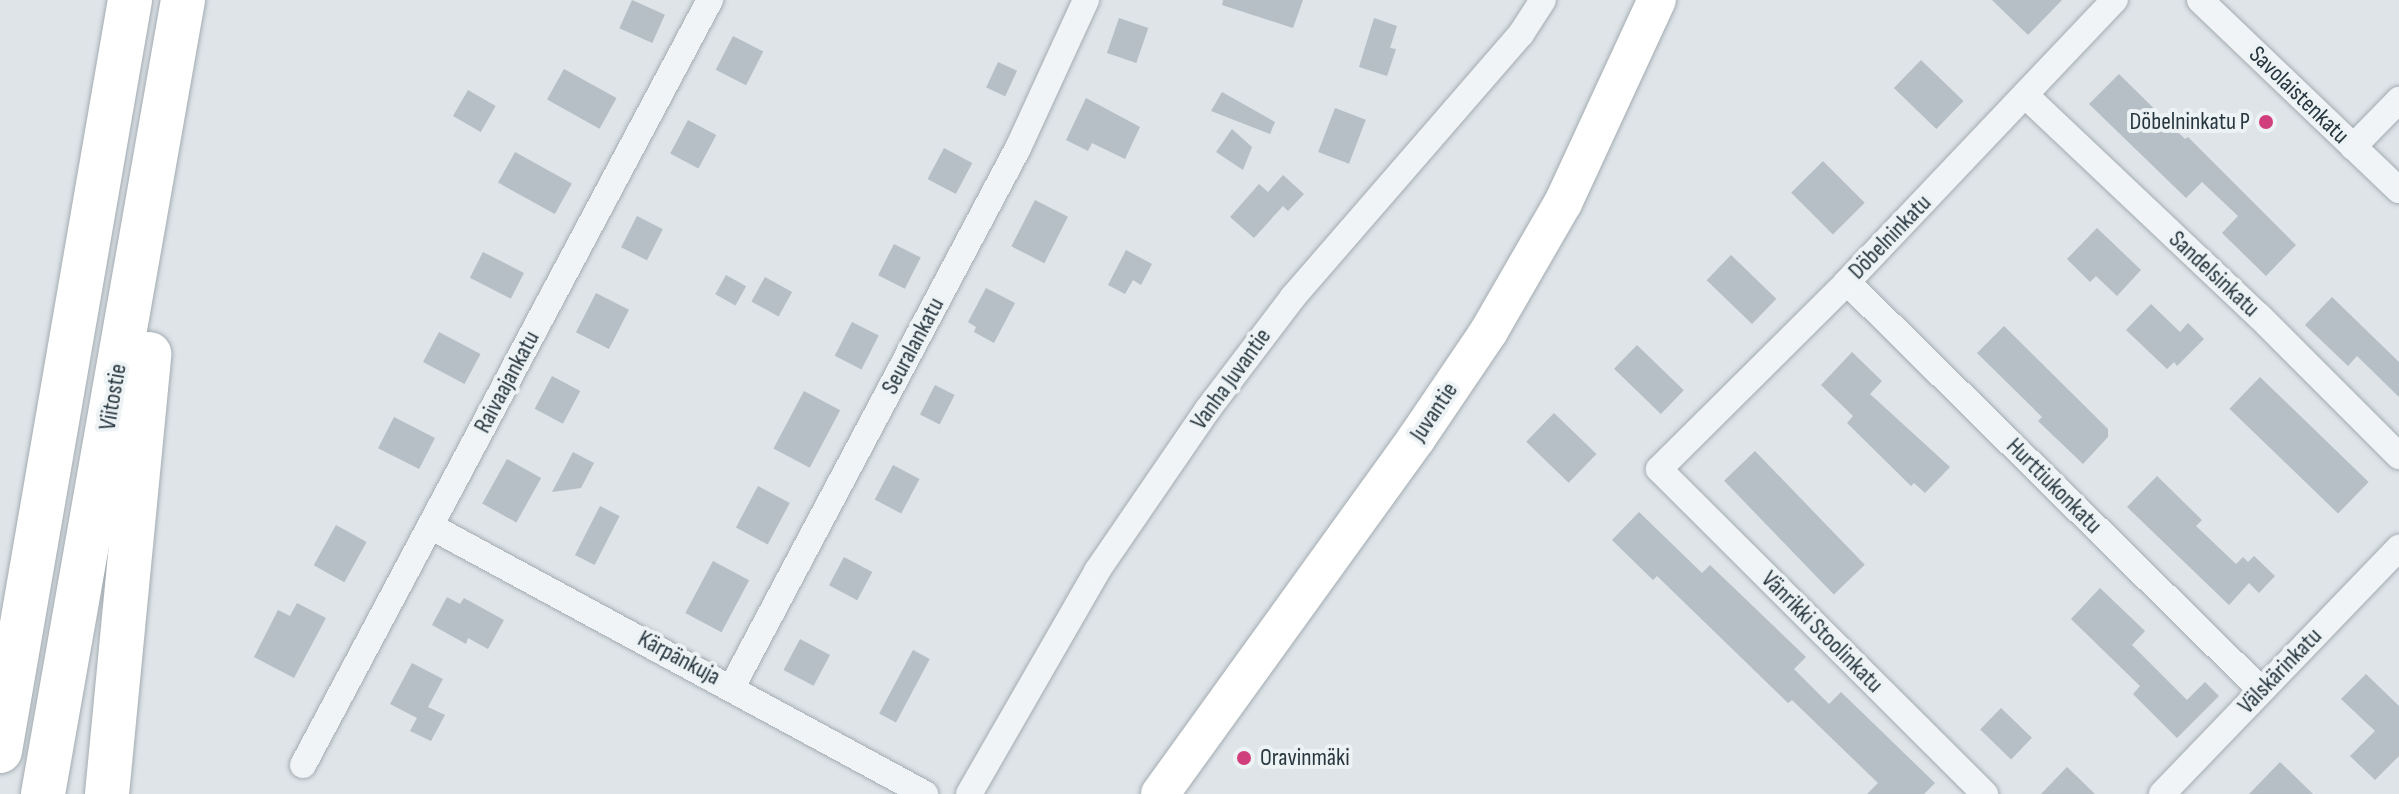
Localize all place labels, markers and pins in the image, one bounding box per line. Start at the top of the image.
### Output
place label: Döbelninkatu P [2129,108,2250,136]
marker: Döbelninkatu P [2257,113,2275,131]
place label: Oravinmäki [1260,744,1350,772]
marker: Oravinmäki [1235,749,1253,767]

